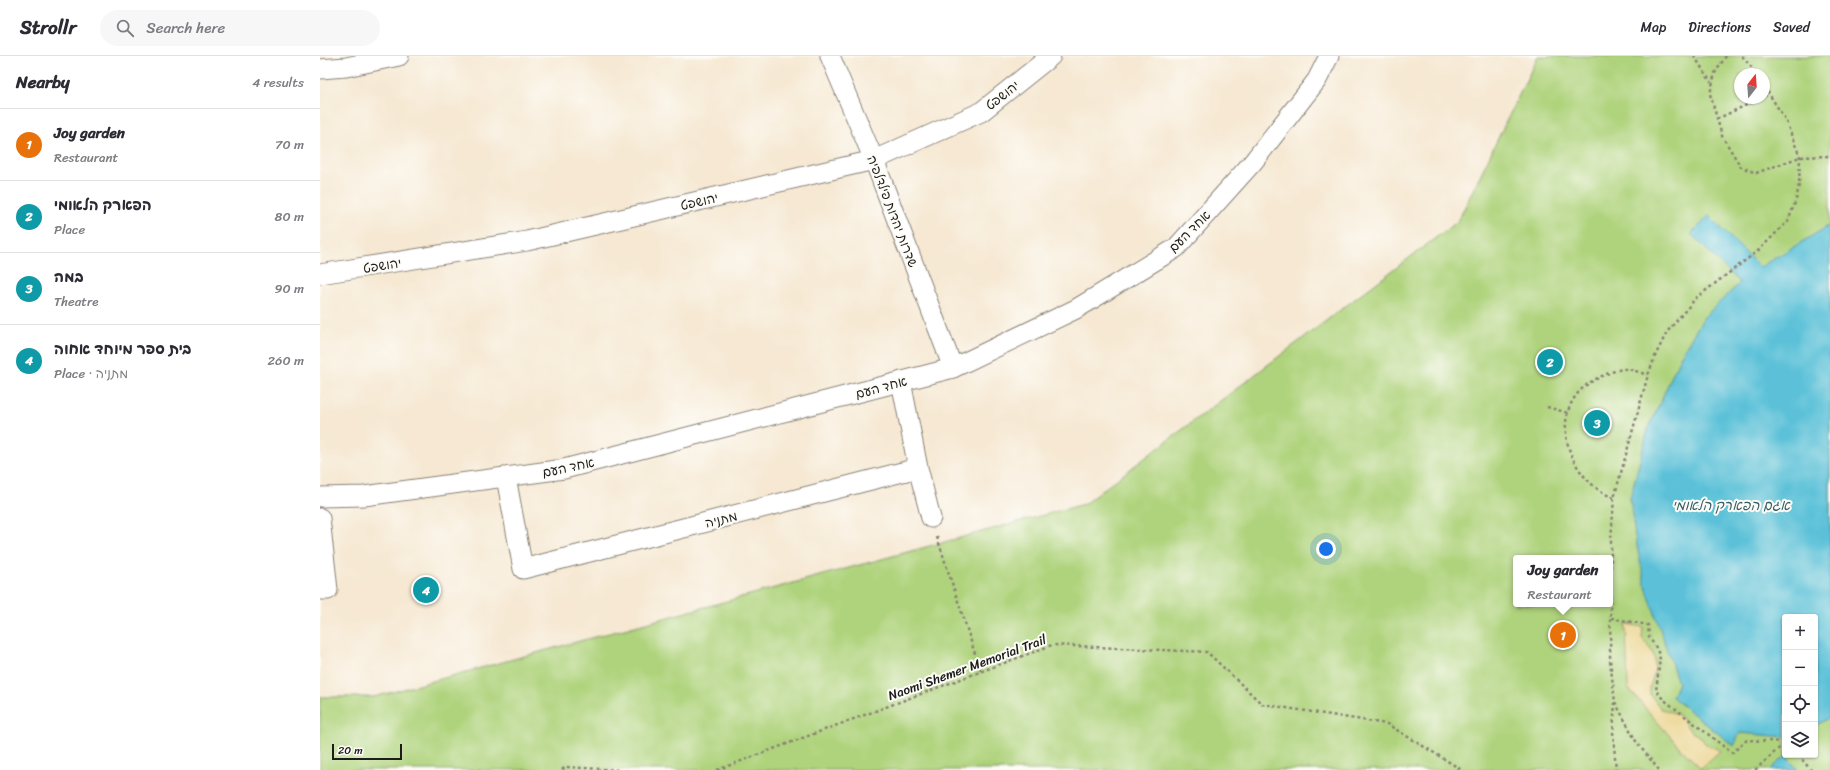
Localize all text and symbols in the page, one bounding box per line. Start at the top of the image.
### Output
search box [100,10,380,46]
text: Strollr [20,11,76,44]
text: Search here [146,15,225,41]
text: Map [1640,15,1666,40]
text: Directions [1688,15,1751,40]
text: Saved [1773,15,1810,40]
icon: search [114,17,136,39]
text: Nearby [16,67,70,97]
north arrow [1734,68,1770,104]
text: 4 results [252,71,304,94]
street label: יהושפט [980,75,1025,116]
text: Joy garden [54,120,125,146]
text: 1 [26,133,32,156]
text: 70 m [275,133,304,156]
text: Restaurant [54,146,118,169]
street label: שדרות יהדות פילדלפיה [861,152,925,271]
street label: יהושפט [678,186,720,217]
text: הפארק הלאומי [54,192,152,218]
street label: אחד העם [1163,204,1216,258]
text: 2 [25,205,33,228]
text: 80 m [275,205,304,228]
text: Place [54,218,85,241]
street label: יהושפט [361,251,403,280]
text: במה [54,264,84,290]
text: 3 [25,277,33,300]
text: 90 m [274,277,304,300]
text: Theatre [54,290,99,313]
text: בית ספר מיוחד אחוה [54,336,191,362]
pin: 2 [1537,347,1563,377]
text: 4 [25,349,33,372]
text: 260 m [268,349,304,372]
text: Place · מתניה [54,362,128,385]
street label: אחד העם [853,370,910,405]
pin: 3 [1584,408,1610,438]
street label: אחד העם [540,451,596,484]
water label: אגם הפארק הלאומי [1672,493,1791,518]
street label: מתניה [702,504,740,535]
your location [1316,539,1336,559]
popup [1513,555,1613,607]
text: Joy garden [1528,557,1598,583]
pin: 4 [413,575,439,605]
text: Restaurant [1528,583,1592,606]
map controls [1782,614,1818,758]
button: + [1782,614,1818,650]
pin: 1 [1550,620,1576,650]
street label: Naomi Shemer Memorial Trail [885,628,1050,707]
button: − [1782,650,1818,686]
button: locate [1782,686,1818,722]
button: layers [1782,722,1818,758]
text: 20 m [338,741,363,760]
scale bar [332,742,402,761]

